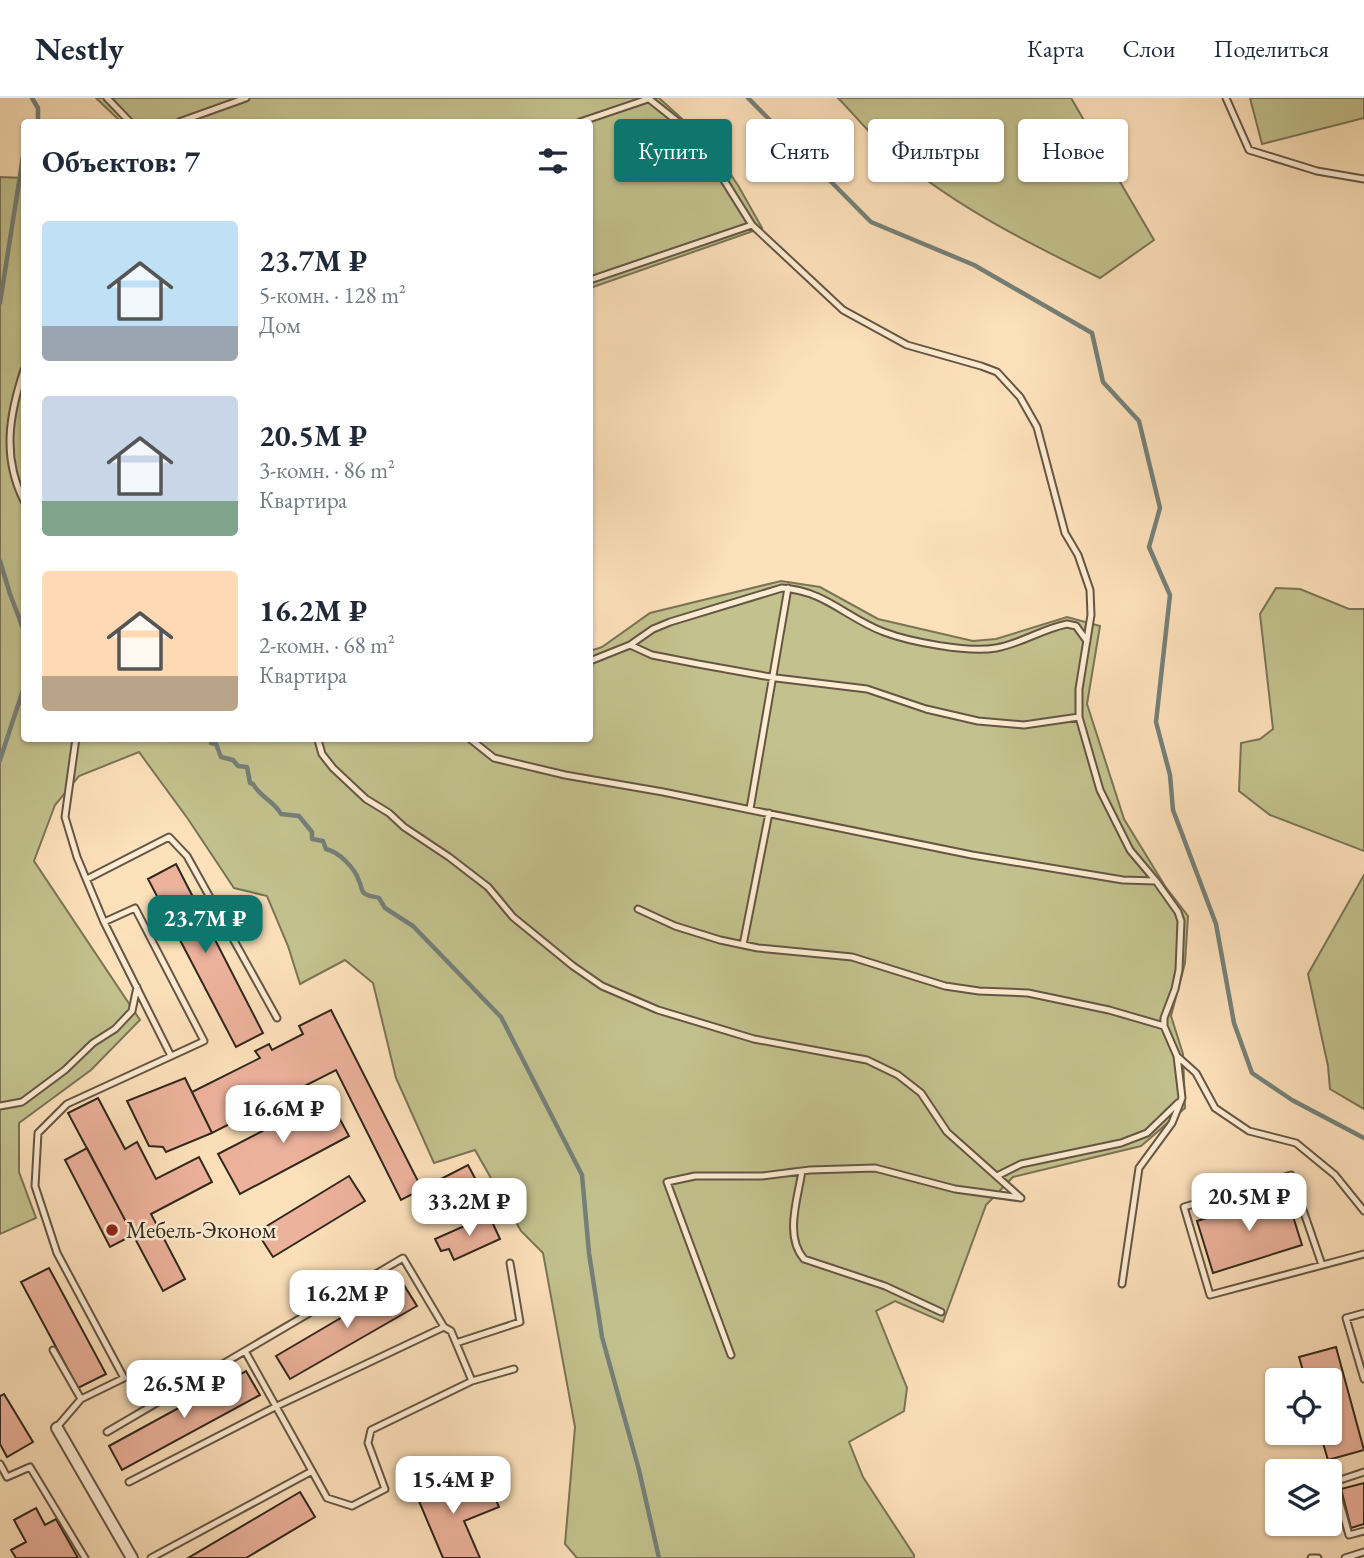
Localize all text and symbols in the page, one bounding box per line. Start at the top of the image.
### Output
text: Nestly [35,27,124,70]
text: Карта [1027,33,1084,64]
text: Слои [1122,33,1176,64]
text: Поделиться [1214,33,1329,64]
chip: Купить [614,119,732,182]
chip: Снять [746,119,854,182]
chip: Фильтры [868,119,1004,182]
chip: Новое [1018,119,1128,182]
text: Объектов: 7 [42,142,200,181]
icon: filters [534,142,572,180]
text: 23.7M ₽ [259,241,367,280]
icon: home [98,249,182,333]
text: 5-комн. · 128 m² [259,280,406,310]
text: Дом [259,310,301,340]
text: 20.5M ₽ [259,416,367,455]
icon: home [98,424,182,508]
text: 3-комн. · 86 m² [259,455,395,485]
text: Квартира [259,485,347,515]
text: 16.2M ₽ [259,591,367,630]
icon: home [98,599,182,683]
text: 2-комн. · 68 m² [259,630,395,660]
text: Квартира [259,660,347,690]
pin: 23.7M ₽ [140,896,270,955]
text: 23.7M ₽ [164,903,246,933]
pin: 16.6M ₽ [218,1086,348,1145]
text: 16.6M ₽ [242,1093,324,1123]
pin: 20.5M ₽ [1184,1174,1314,1233]
pin: 33.2M ₽ [404,1178,534,1238]
text: 20.5M ₽ [1208,1181,1290,1211]
text: 33.2M ₽ [428,1186,510,1216]
place label: Мебель-Эконом [126,1215,277,1245]
marker: Мебель-Эконом [104,1222,120,1238]
pin: 16.2M ₽ [282,1270,412,1330]
text: 16.2M ₽ [306,1278,388,1308]
pin: 26.5M ₽ [119,1360,249,1420]
text: 26.5M ₽ [143,1368,225,1398]
map controls [1265,1368,1342,1536]
button: locate [1265,1368,1342,1445]
pin: 15.4M ₽ [388,1456,518,1516]
button: layers [1265,1459,1342,1536]
text: 15.4M ₽ [412,1464,494,1494]

